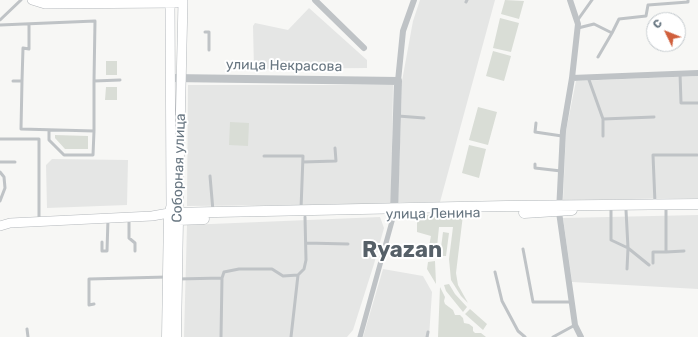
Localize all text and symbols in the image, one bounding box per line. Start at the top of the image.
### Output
north arrow [646,12,686,52]
text: С [650,17,665,31]
street label: улица Некрасова [226,57,342,75]
street label: Соборная улица [169,113,189,223]
street label: улица Ленина [386,205,480,223]
district label: Ryazan [362,238,442,264]

